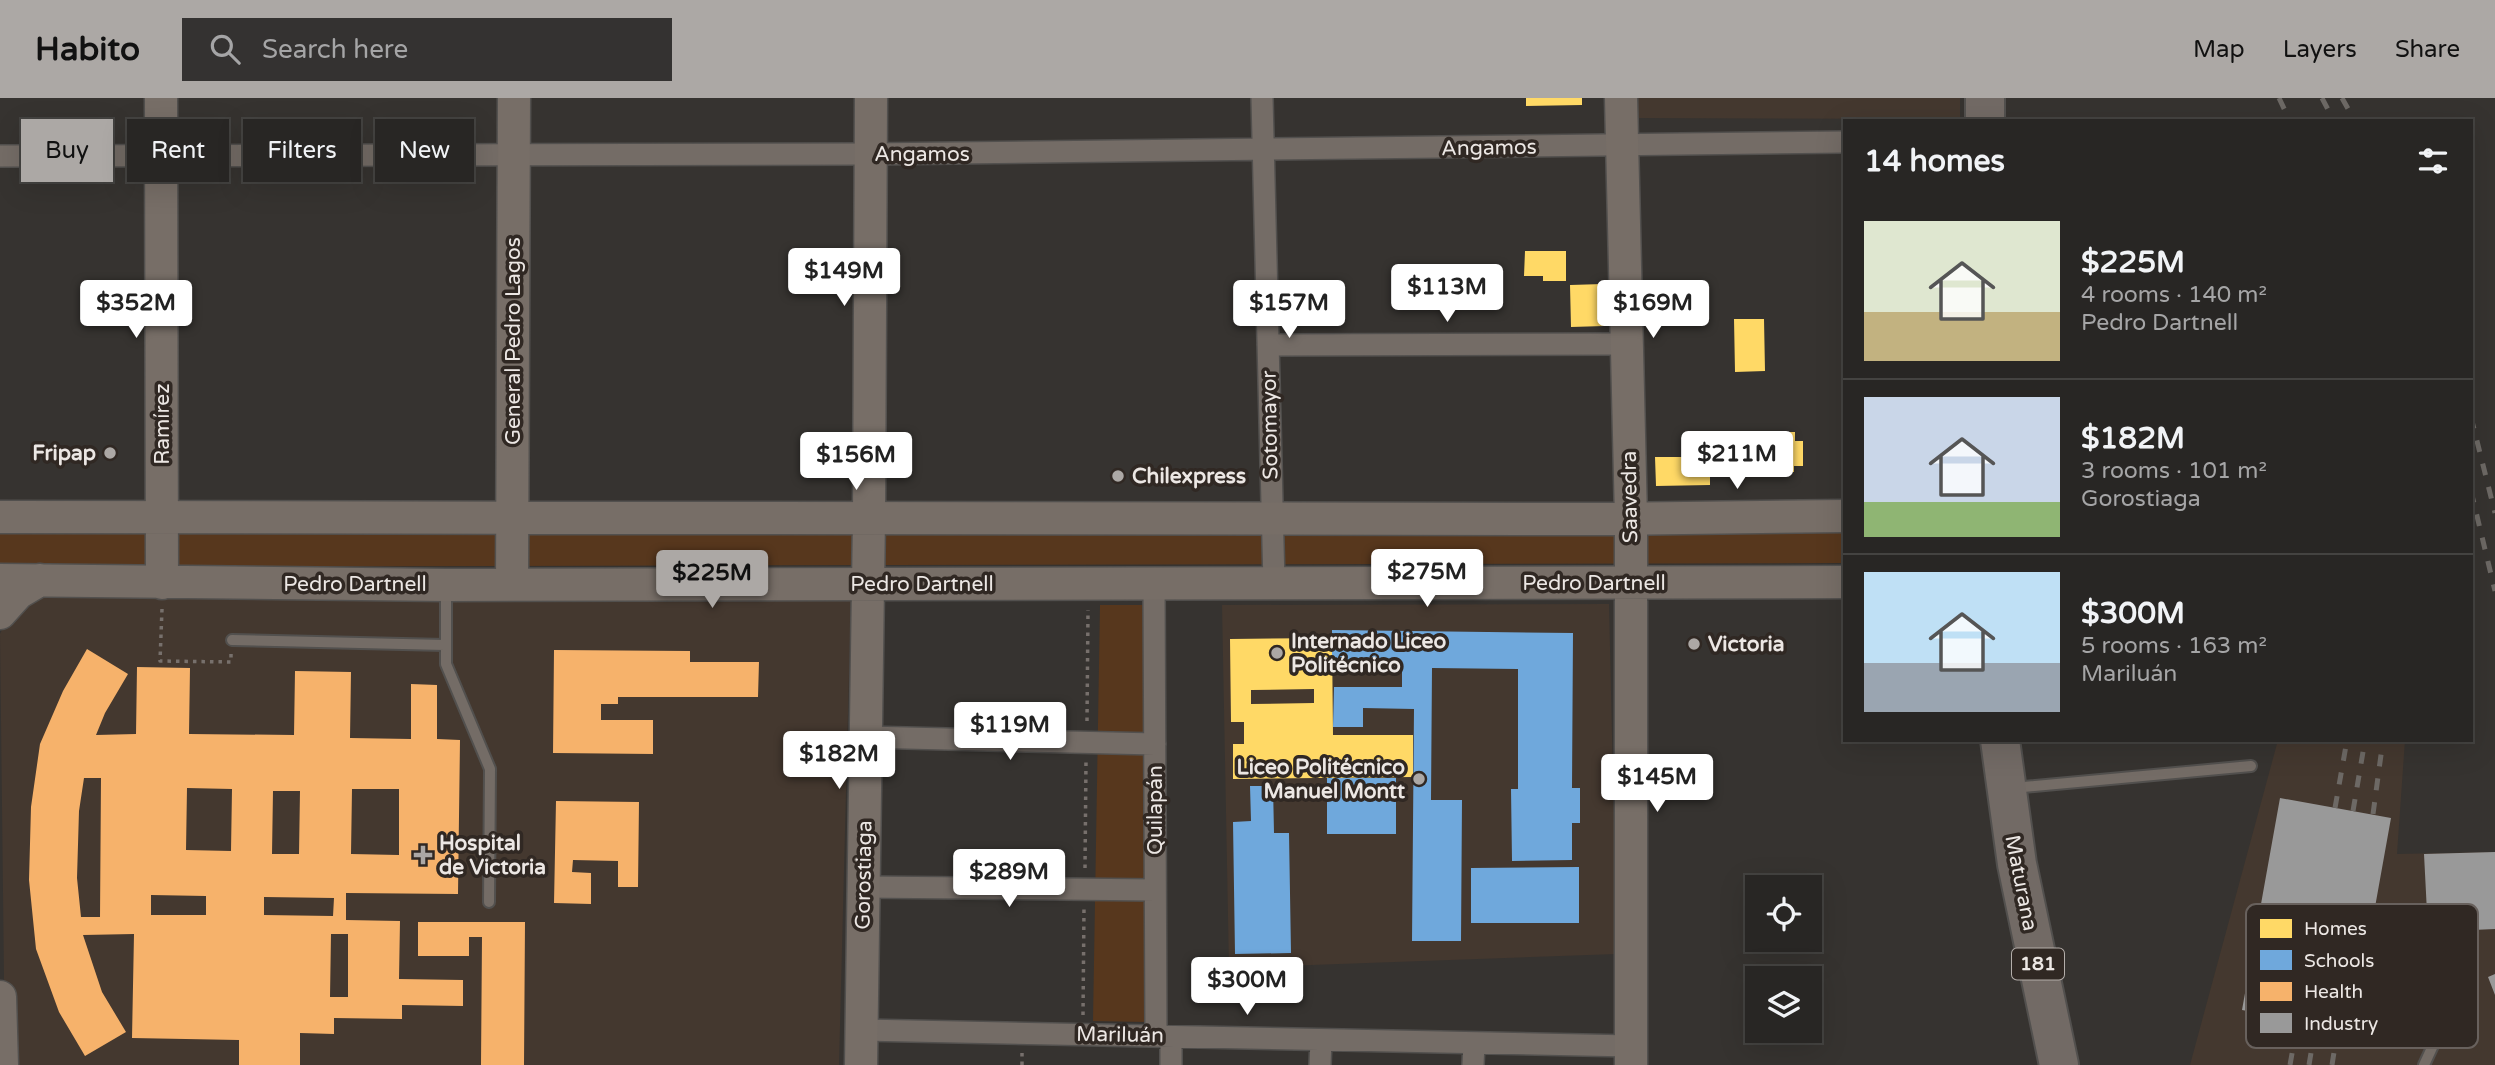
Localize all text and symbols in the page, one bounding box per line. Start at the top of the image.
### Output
search box [182,18,672,81]
text: Habito [35,30,140,69]
icon: search [206,30,244,68]
text: Search here [262,34,408,65]
text: Map [2193,35,2245,64]
text: Layers [2283,35,2357,64]
text: Share [2395,35,2460,64]
chip: Buy [21,119,113,182]
chip: Rent [127,119,229,182]
chip: Filters [243,119,361,182]
chip: New [375,119,474,182]
street label: Angamos [1441,135,1537,161]
street label: Angamos [874,142,970,167]
icon: filters [2414,142,2452,180]
text: 14 homes [1864,143,2005,180]
street label: General Pedro Lagos [501,237,526,445]
text: $225M [2081,244,2185,281]
pin: $149M [795,248,893,308]
icon: home [1920,249,2004,333]
text: $149M [804,257,884,285]
pin: $113M [1398,264,1496,324]
text: $113M [1407,273,1487,301]
pin: $352M [87,280,185,340]
pin: $157M [1240,280,1338,340]
pin: $169M [1604,280,1702,340]
text: 4 rooms · 140 m² [2081,281,2267,309]
text: $352M [96,289,176,317]
text: $157M [1249,289,1329,317]
text: $169M [1613,289,1693,317]
text: Pedro Dartnell [2081,309,2238,337]
street label: Sotomayor [1257,370,1283,480]
street label: Ramírez [150,383,175,465]
text: $182M [2081,420,2185,457]
icon: home [1920,425,2004,509]
pin: $156M [807,432,905,492]
pin: $211M [1688,432,1786,491]
text: $211M [1697,440,1777,468]
place label: Fripap [32,441,96,466]
text: $156M [816,441,896,469]
marker: Fripap [102,445,118,461]
street label: Saavedra [1617,451,1643,543]
text: 3 rooms · 101 m² [2081,457,2267,485]
place label: Chilexpress [1132,464,1246,489]
marker: Chilexpress [1110,468,1126,484]
text: Gorostiaga [2081,485,2201,513]
pin: $225M [663,550,761,610]
pin: $275M [1378,550,1476,609]
text: $275M [1387,558,1467,586]
text: $225M [672,559,752,587]
street label: Pedro Dartnell [1522,571,1666,596]
street label: Pedro Dartnell [283,572,427,597]
street label: Pedro Dartnell [850,572,994,597]
text: $300M [2081,595,2185,632]
icon: home [1920,600,2004,684]
place label: Internado Liceo Politécnico [1291,629,1447,678]
place label: Victoria [1708,632,1785,657]
text: 5 rooms · 163 m² [2081,632,2267,660]
marker: Victoria [1686,636,1702,652]
marker: Internado Liceo Politécnico [1269,645,1285,661]
text: Mariluán [2081,660,2177,688]
pin: $119M [961,702,1059,762]
text: $119M [970,711,1050,739]
pin: $182M [790,732,888,791]
text: $182M [799,740,879,768]
pin: $145M [1608,754,1706,814]
place label: Liceo Politécnico Manuel Montt [1237,755,1405,804]
text: $145M [1617,763,1697,791]
street label: Quilapán [1143,765,1168,855]
marker: Liceo Politécnico Manuel Montt [1411,771,1427,787]
street label: Gorostiaga [851,820,877,930]
place label: Hospital de Victoria [439,831,546,880]
street label: Maturana [1999,833,2043,933]
marker: Hospital de Victoria [413,845,433,865]
pin: $289M [960,850,1058,909]
text: $289M [969,858,1049,886]
map controls [1745,875,1822,1043]
button: locate [1745,875,1822,952]
legend [2246,904,2478,1048]
text: Homes [2304,918,2367,940]
road number: 181 [2012,948,2064,979]
text: Schools [2304,950,2374,972]
pin: $300M [1198,958,1296,1017]
text: $300M [1207,966,1287,994]
button: layers [1745,966,1822,1043]
text: Health [2304,981,2363,1003]
text: Industry [2304,1013,2378,1035]
street label: Mariluán [1076,1022,1164,1048]

